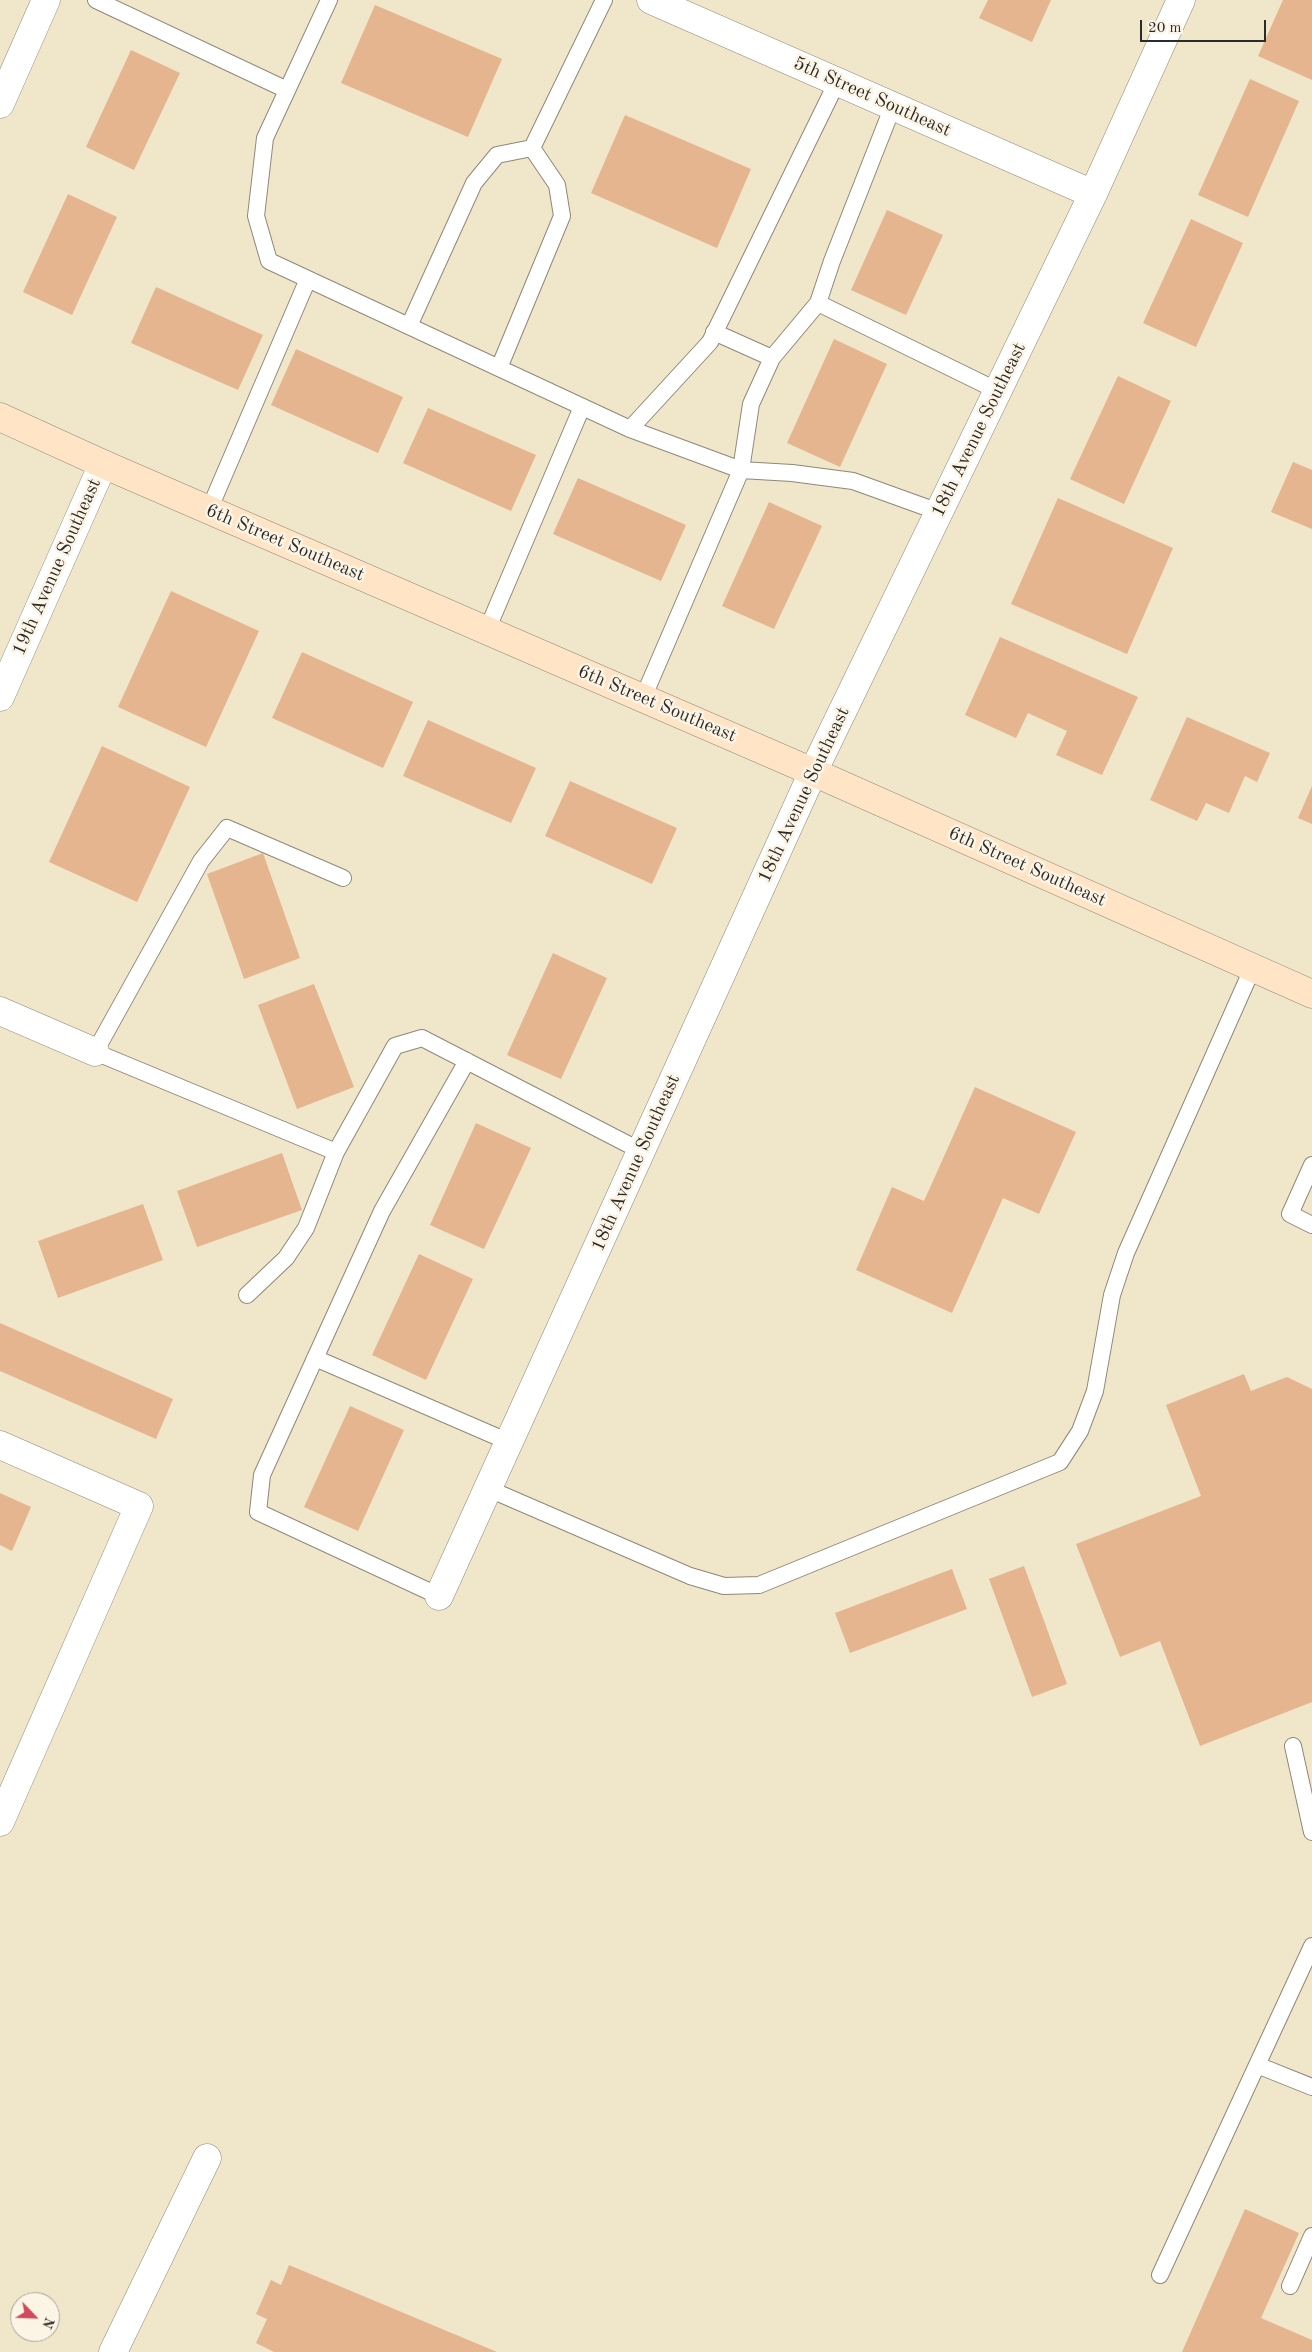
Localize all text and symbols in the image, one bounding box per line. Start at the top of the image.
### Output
scale bar [1142,10,1268,42]
text: 20 m [1148,21,1182,36]
street label: 5th Street Southeast [790,52,954,142]
street label: 18th Avenue Southeast [927,339,1031,521]
street label: 19th Avenue Southeast [8,475,106,659]
street label: 6th Street Southeast [202,499,368,587]
street label: 6th Street Southeast [574,660,740,748]
street label: 18th Avenue Southeast [753,703,855,887]
street label: 6th Street Southeast [945,822,1109,912]
street label: 18th Avenue Southeast [587,1071,685,1255]
north arrow [10,2292,60,2342]
text: N [39,2315,56,2330]

